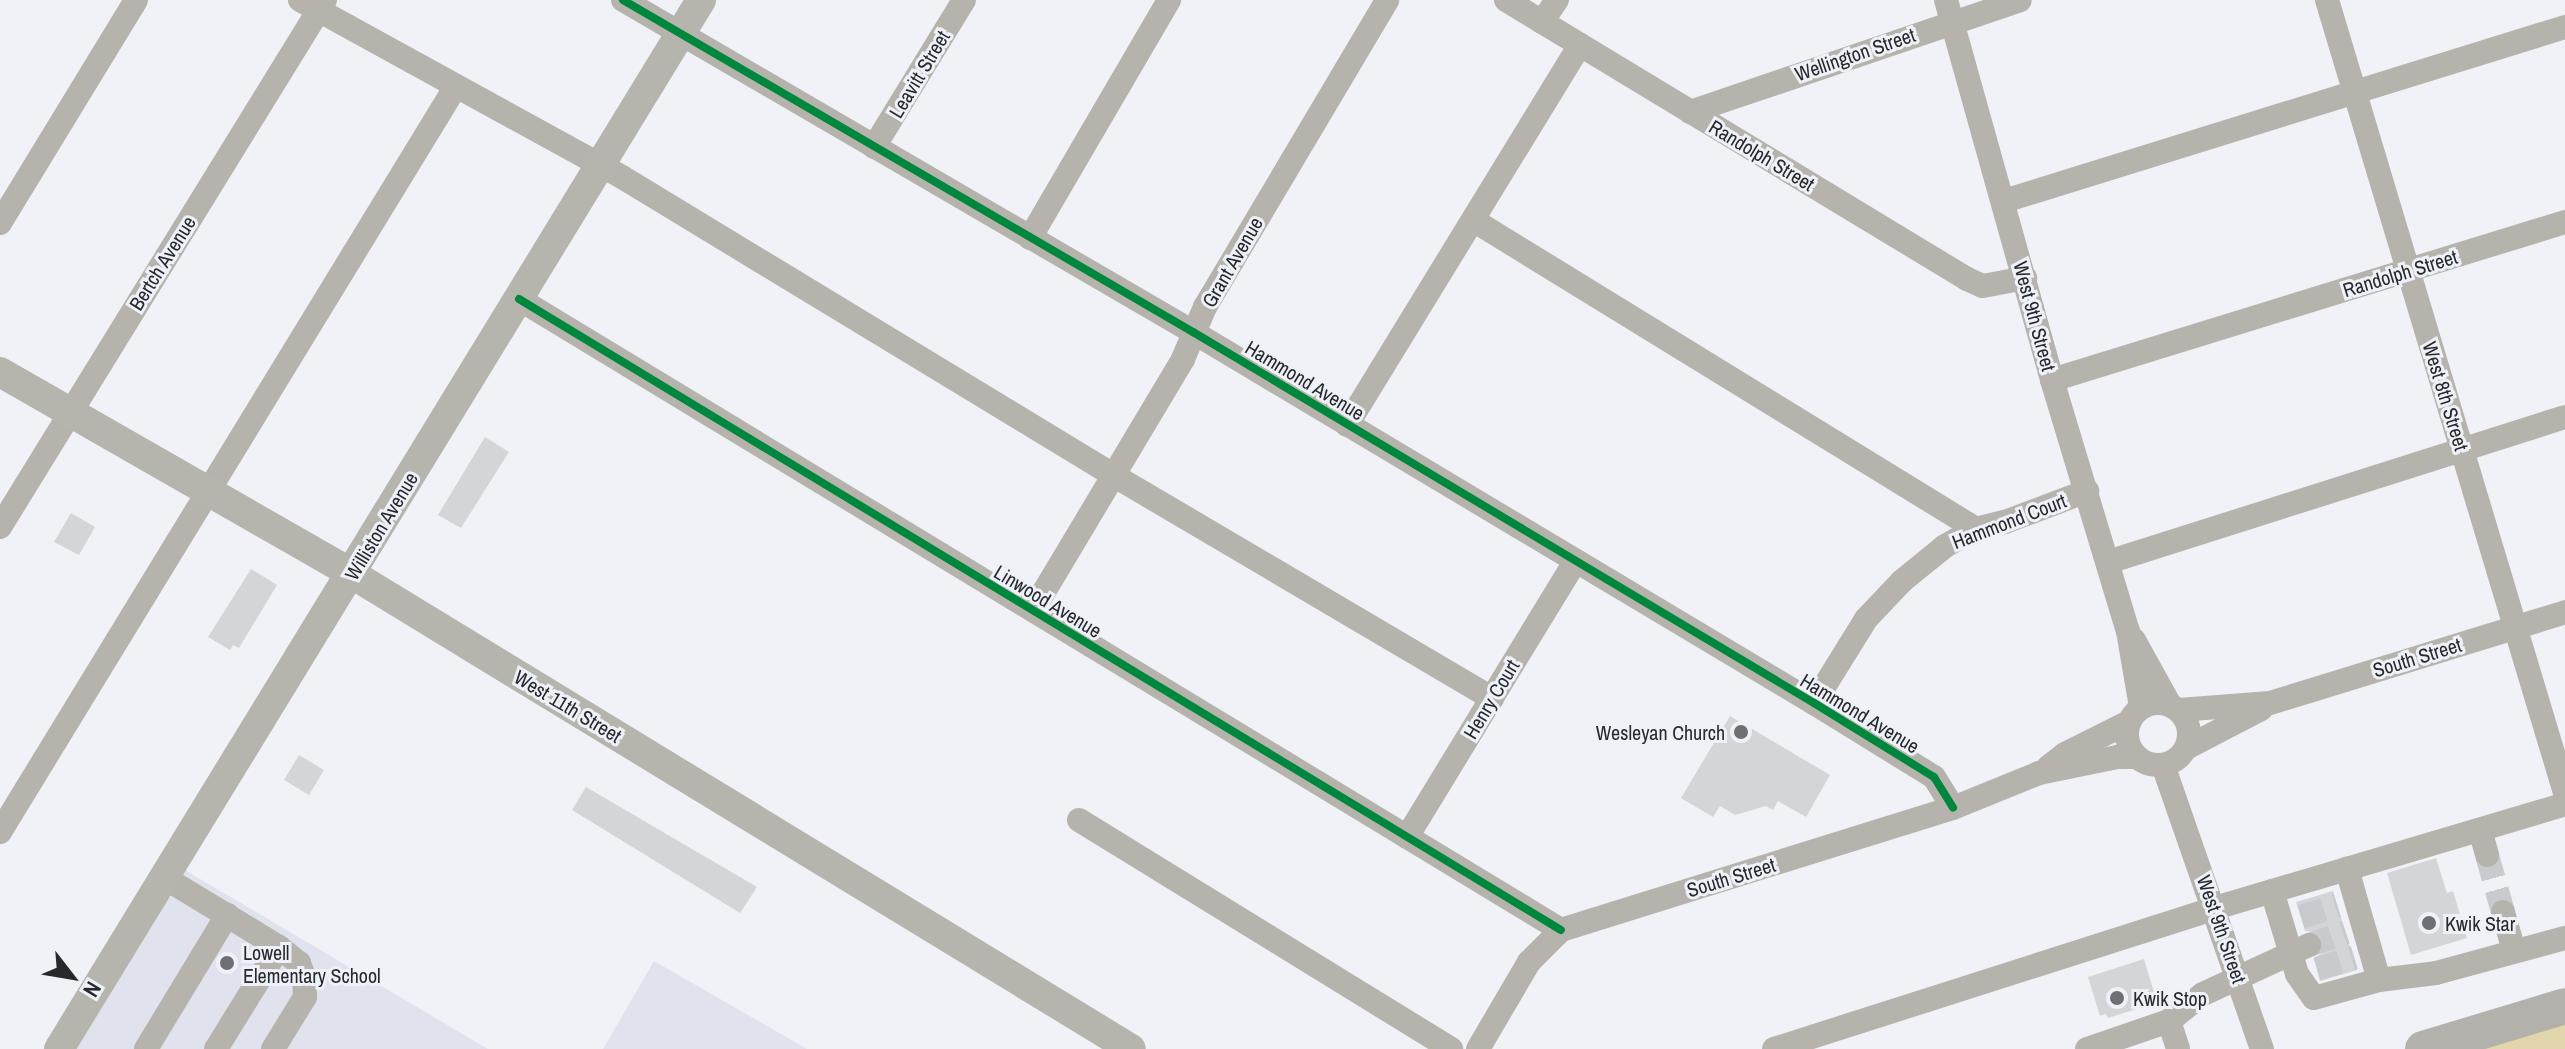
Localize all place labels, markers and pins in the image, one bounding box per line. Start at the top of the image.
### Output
place label: Wesleyan Church [1596,720,1725,744]
marker: Wesleyan Church [1732,723,1750,741]
place label: Kwik Star [2445,911,2515,935]
marker: Kwik Star [2420,914,2438,932]
place label: Lowell Elementary School [243,940,381,987]
marker: Lowell Elementary School [218,954,236,972]
place label: Kwik Stop [2133,986,2207,1010]
marker: Kwik Stop [2108,989,2126,1007]

